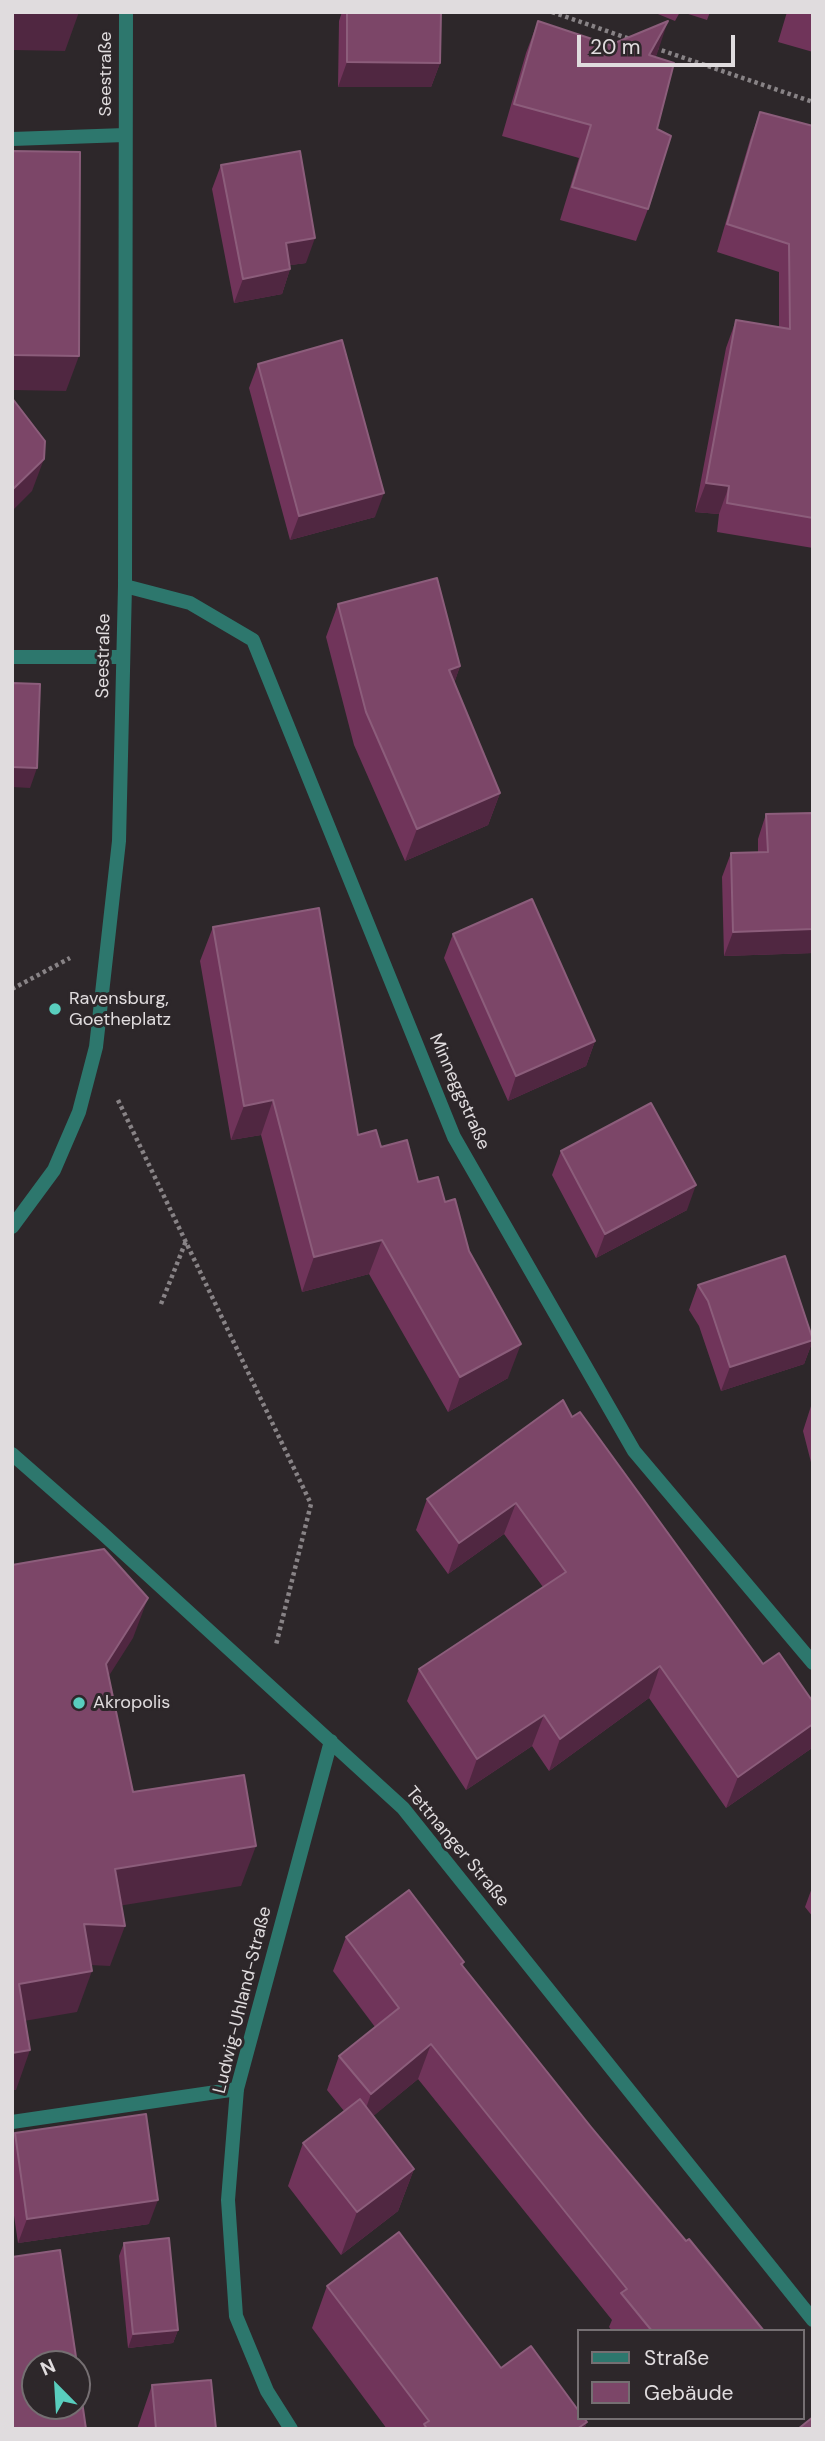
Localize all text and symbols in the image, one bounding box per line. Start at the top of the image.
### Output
scale bar [580,21,738,65]
street label: Seestraße [95,32,117,116]
text: 20 m [590,33,641,61]
street label: Seestraße [92,613,116,699]
place label: Ravensburg, Goetheplatz [69,988,171,1030]
marker: Ravensburg, Goetheplatz [47,1001,63,1017]
street label: Minneggstraße [424,1031,494,1153]
place label: Akropolis [93,1692,170,1714]
marker: Akropolis [71,1695,87,1711]
street label: Tettnanger Straße [400,1783,514,1911]
street label: Ludwig-Uhland-Straße [209,1904,277,2096]
legend [576,2329,804,2420]
text: Straße [644,2344,709,2372]
north arrow [21,2350,91,2420]
text: N [37,2353,59,2381]
text: Gebäude [644,2379,734,2407]

